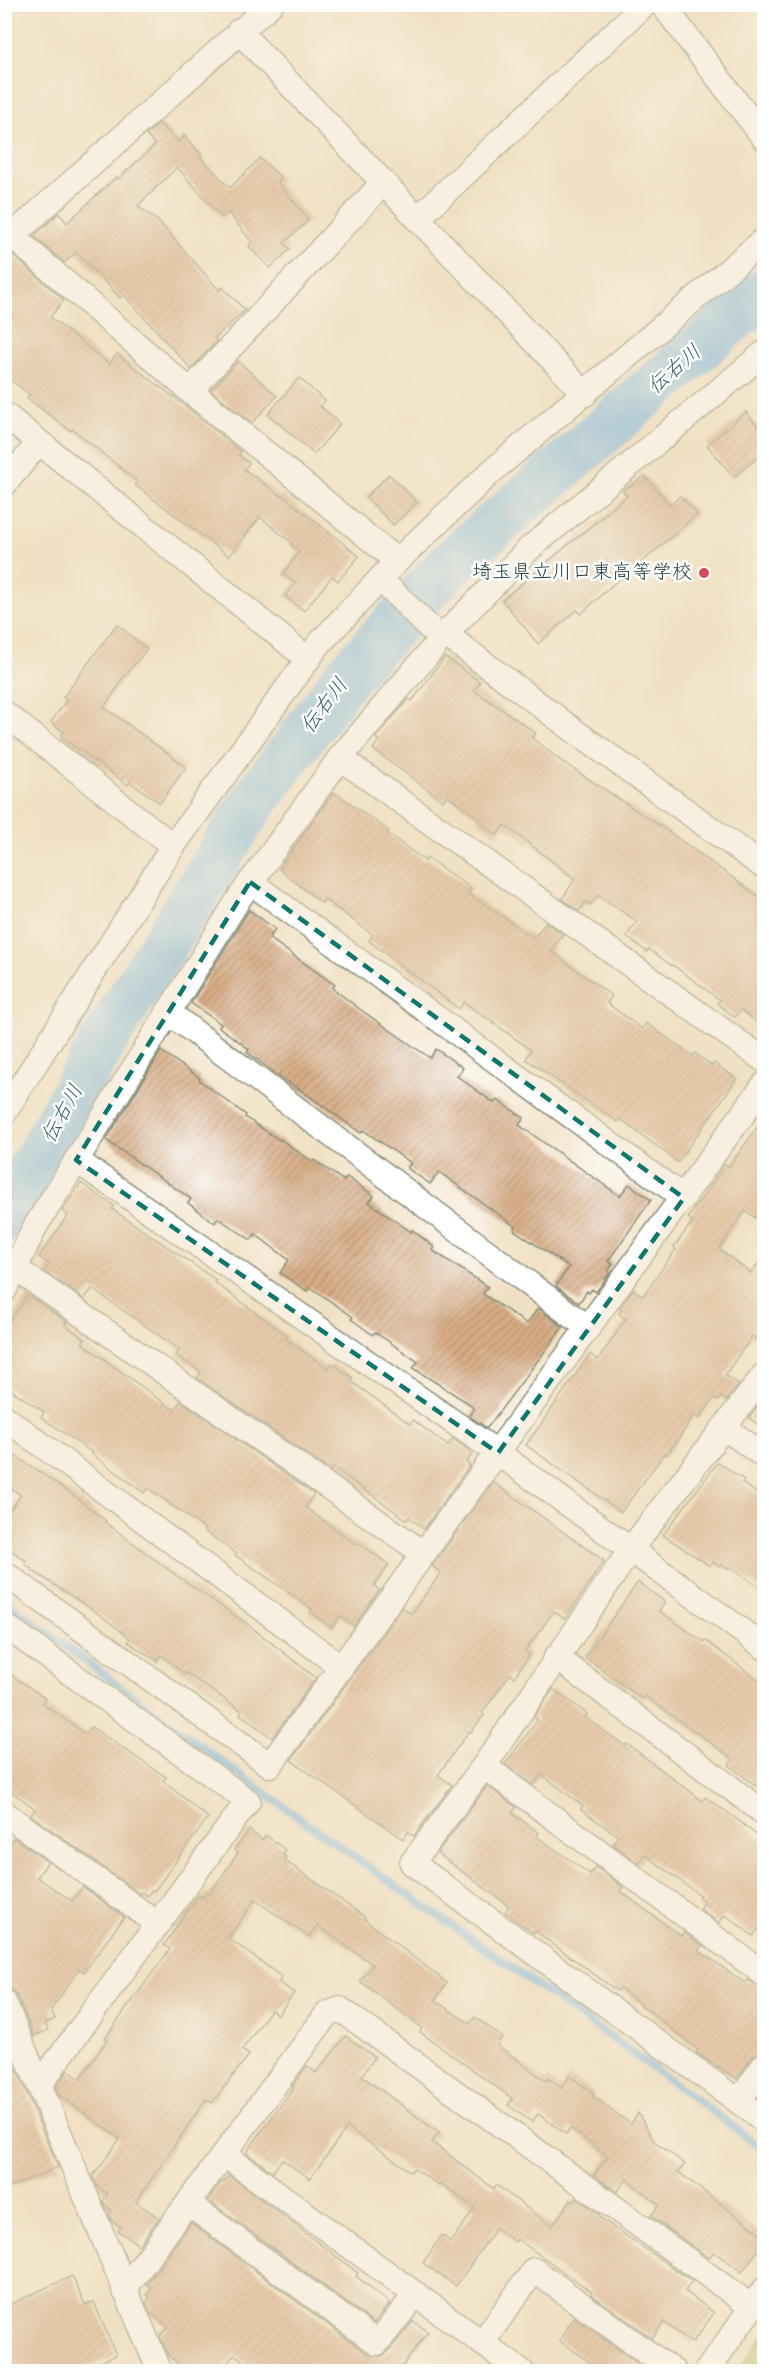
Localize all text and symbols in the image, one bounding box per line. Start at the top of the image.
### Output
water label: 伝右川 [640,337,710,403]
place label: 埼玉県立川口東高等学校 [472,557,692,589]
marker: 埼玉県立川口東高等学校 [697,566,711,580]
water label: 伝右川 [293,671,357,741]
water label: 伝右川 [33,1078,93,1150]

